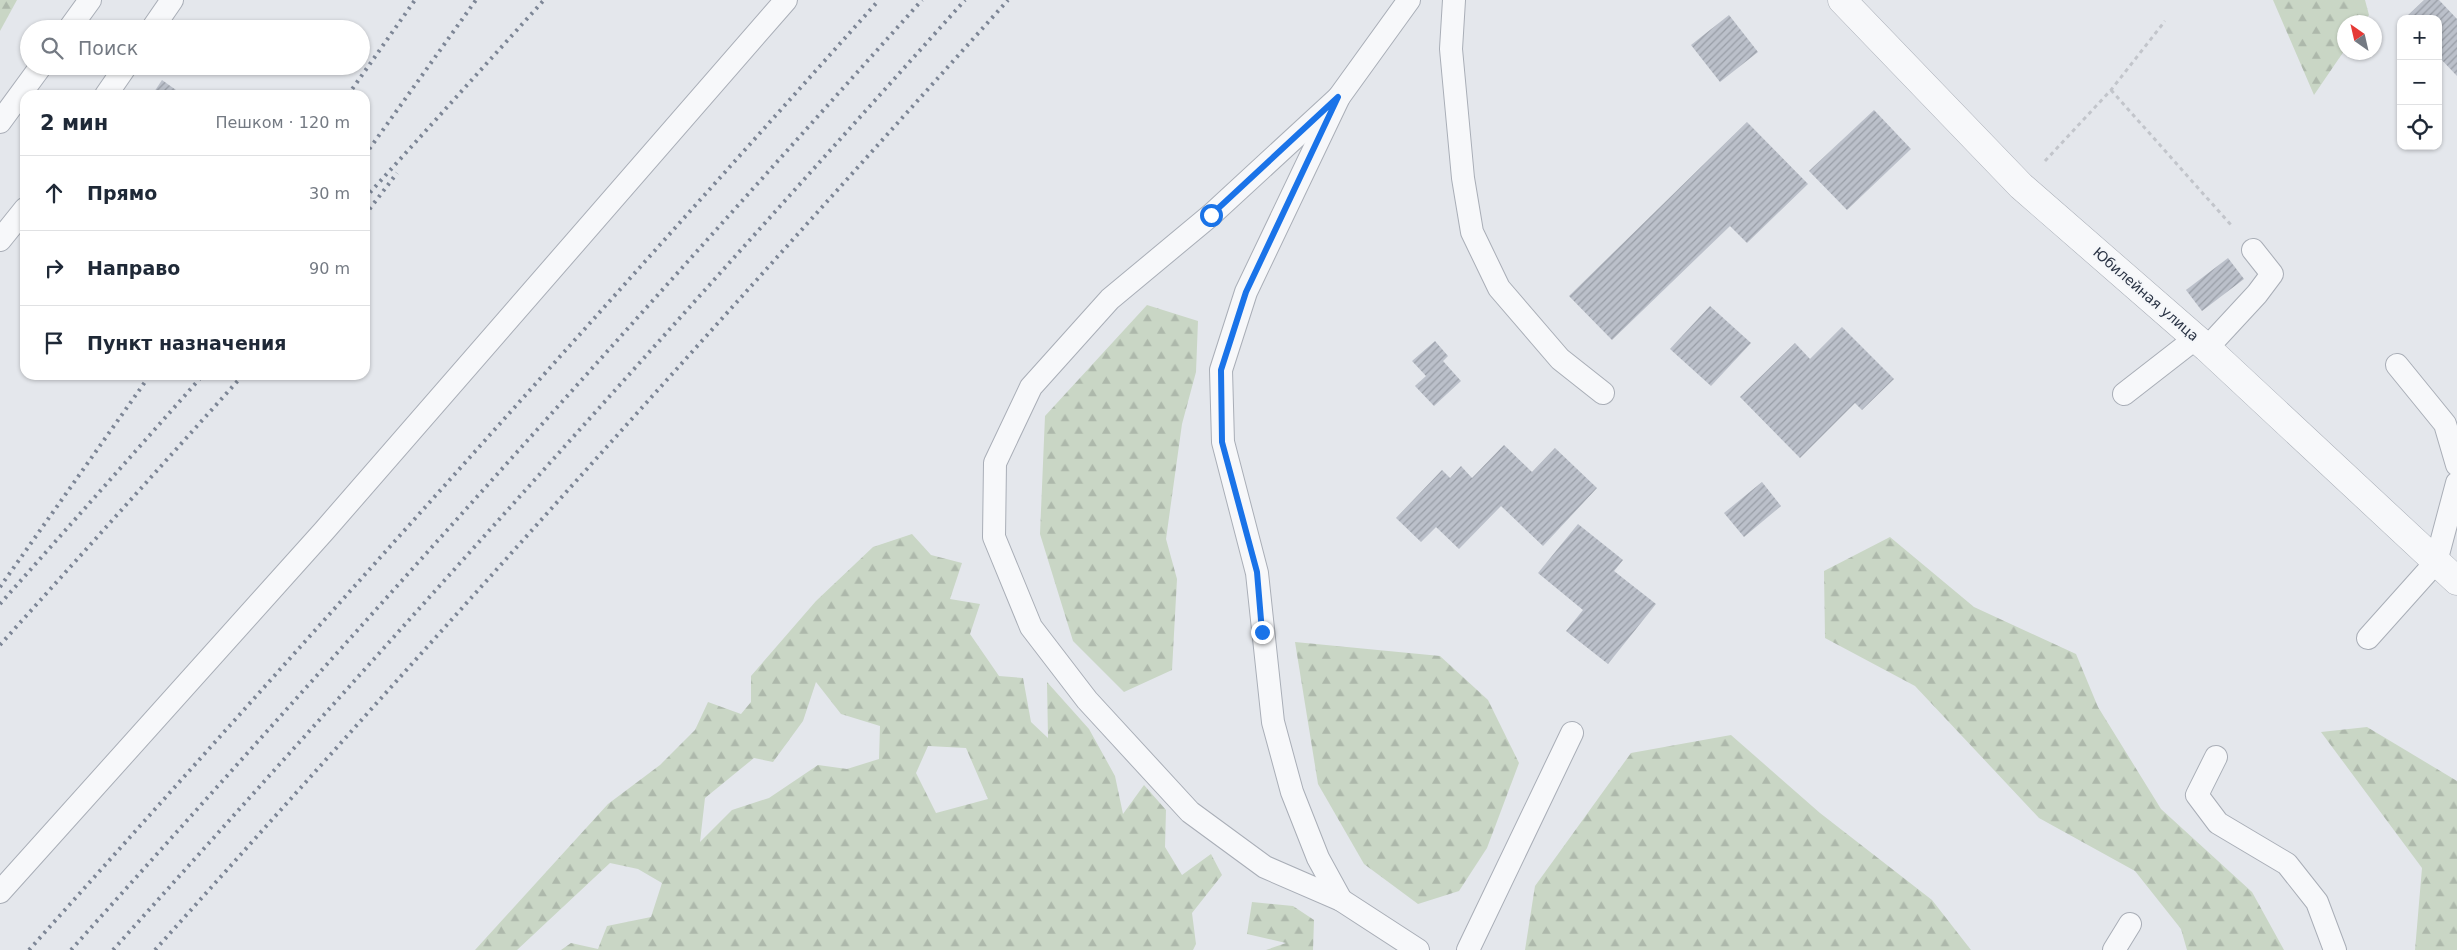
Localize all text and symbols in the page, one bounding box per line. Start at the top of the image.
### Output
north arrow [2337,15,2382,60]
map controls [2397,15,2442,150]
button: + [2397,15,2442,60]
search box [20,20,370,75]
icon: search [38,34,66,62]
text: Поиск [78,37,138,59]
button: − [2397,60,2442,105]
button: locate [2397,105,2442,150]
text: 2 мин [40,111,108,135]
text: Пешком · 120 m [215,113,350,132]
icon: ahead [40,179,68,207]
text: Прямо [87,182,157,204]
text: 30 m [309,184,350,203]
route start [1200,204,1223,227]
street label: Юбилейная улица [2090,244,2202,344]
icon: right [40,254,68,282]
text: Направо [87,257,180,279]
text: 90 m [309,259,350,278]
icon: arrive [40,329,68,357]
text: Пункт назначения [87,332,286,354]
route end [1251,621,1274,644]

